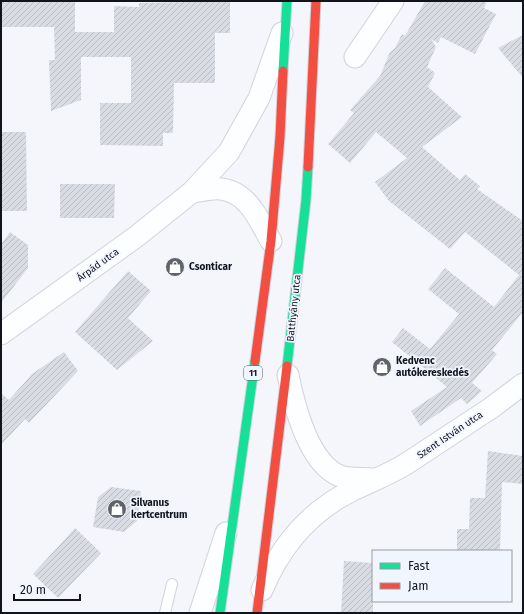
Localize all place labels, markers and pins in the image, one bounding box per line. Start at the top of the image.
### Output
shop icon: Csonticar [164,256,186,278]
place label: Csonticar [189,261,233,273]
place label: Kedvenc autókereskedés [396,355,469,379]
shop icon: Kedvenc autókereskedés [371,356,393,378]
place label: Silvanus kertcentrum [131,497,188,521]
shop icon: Silvanus kertcentrum [106,498,128,520]

